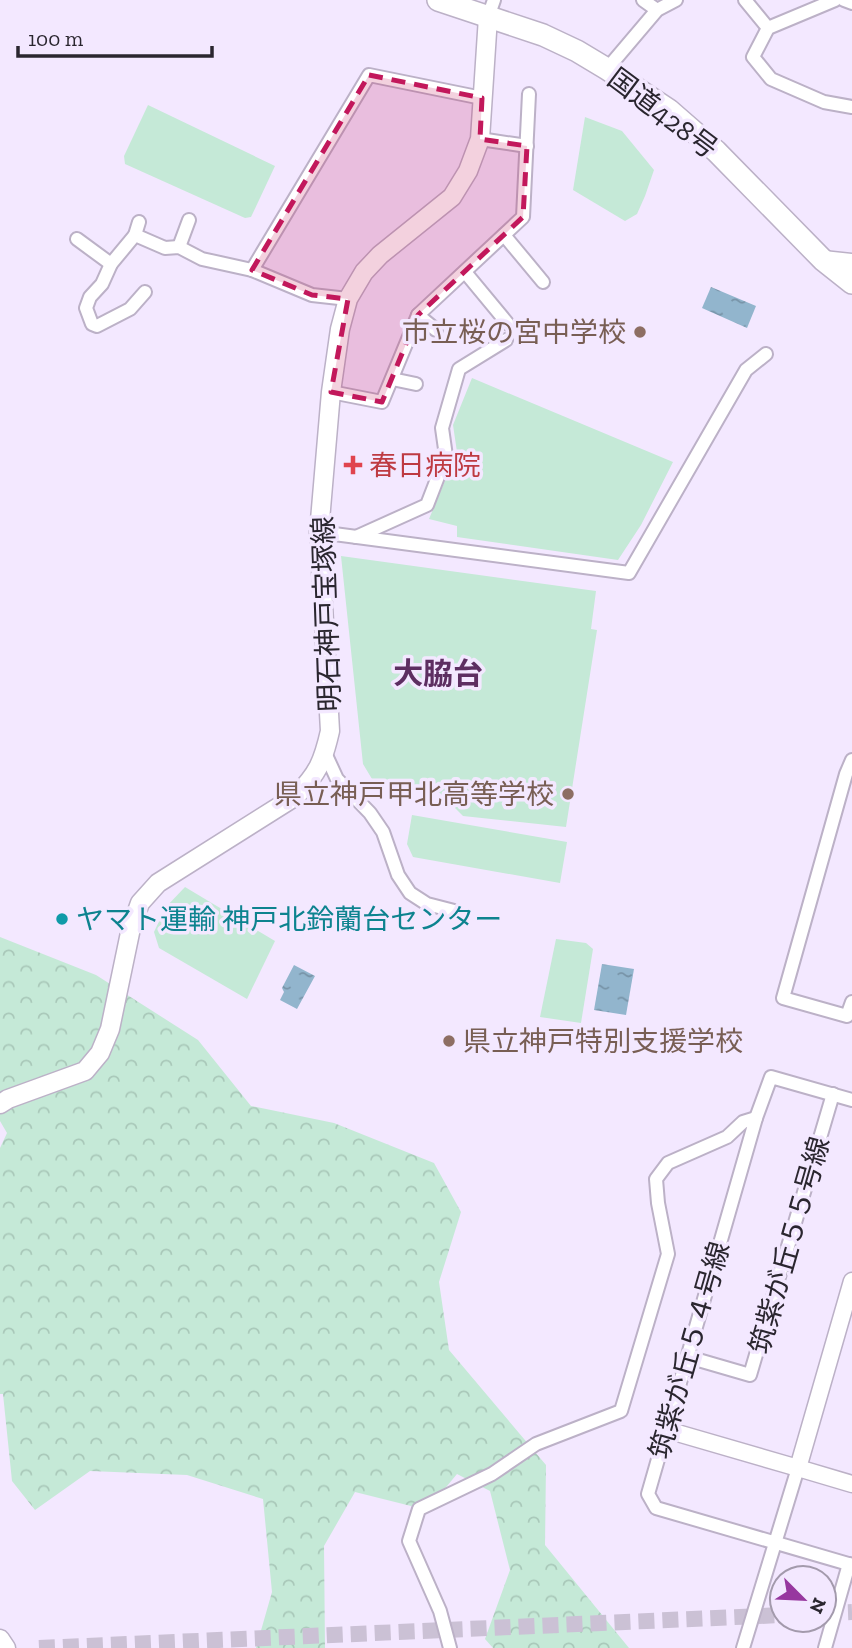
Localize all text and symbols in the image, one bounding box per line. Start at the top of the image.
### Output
scale bar [18,14,212,58]
text: 100 m [28,26,83,51]
street label: 国道428号 [601,62,724,165]
place label: 市立桜の宮中学校 [402,316,626,349]
marker: 市立桜の宮中学校 [632,324,648,340]
place label: 春日病院 [369,449,481,482]
marker: 春日病院 [343,455,363,475]
street label: 明石神戸宝塚線 [307,515,346,713]
district label: 大脇台 [393,656,483,692]
place label: 県立神戸甲北高等学校 [274,778,554,811]
marker: 県立神戸甲北高等学校 [560,786,576,802]
place label: ヤマト運輸 神戸北鈴蘭台センター [76,903,502,936]
marker: ヤマト運輸 神戸北鈴蘭台センター [54,911,70,927]
place label: 県立神戸特別支援学校 [463,1025,743,1058]
marker: 県立神戸特別支援学校 [441,1033,457,1049]
street label: 筑紫が丘５５号線 [743,1133,836,1357]
street label: 筑紫が丘５４号線 [643,1238,736,1462]
north arrow [768,1564,838,1634]
text: N [805,1594,832,1617]

